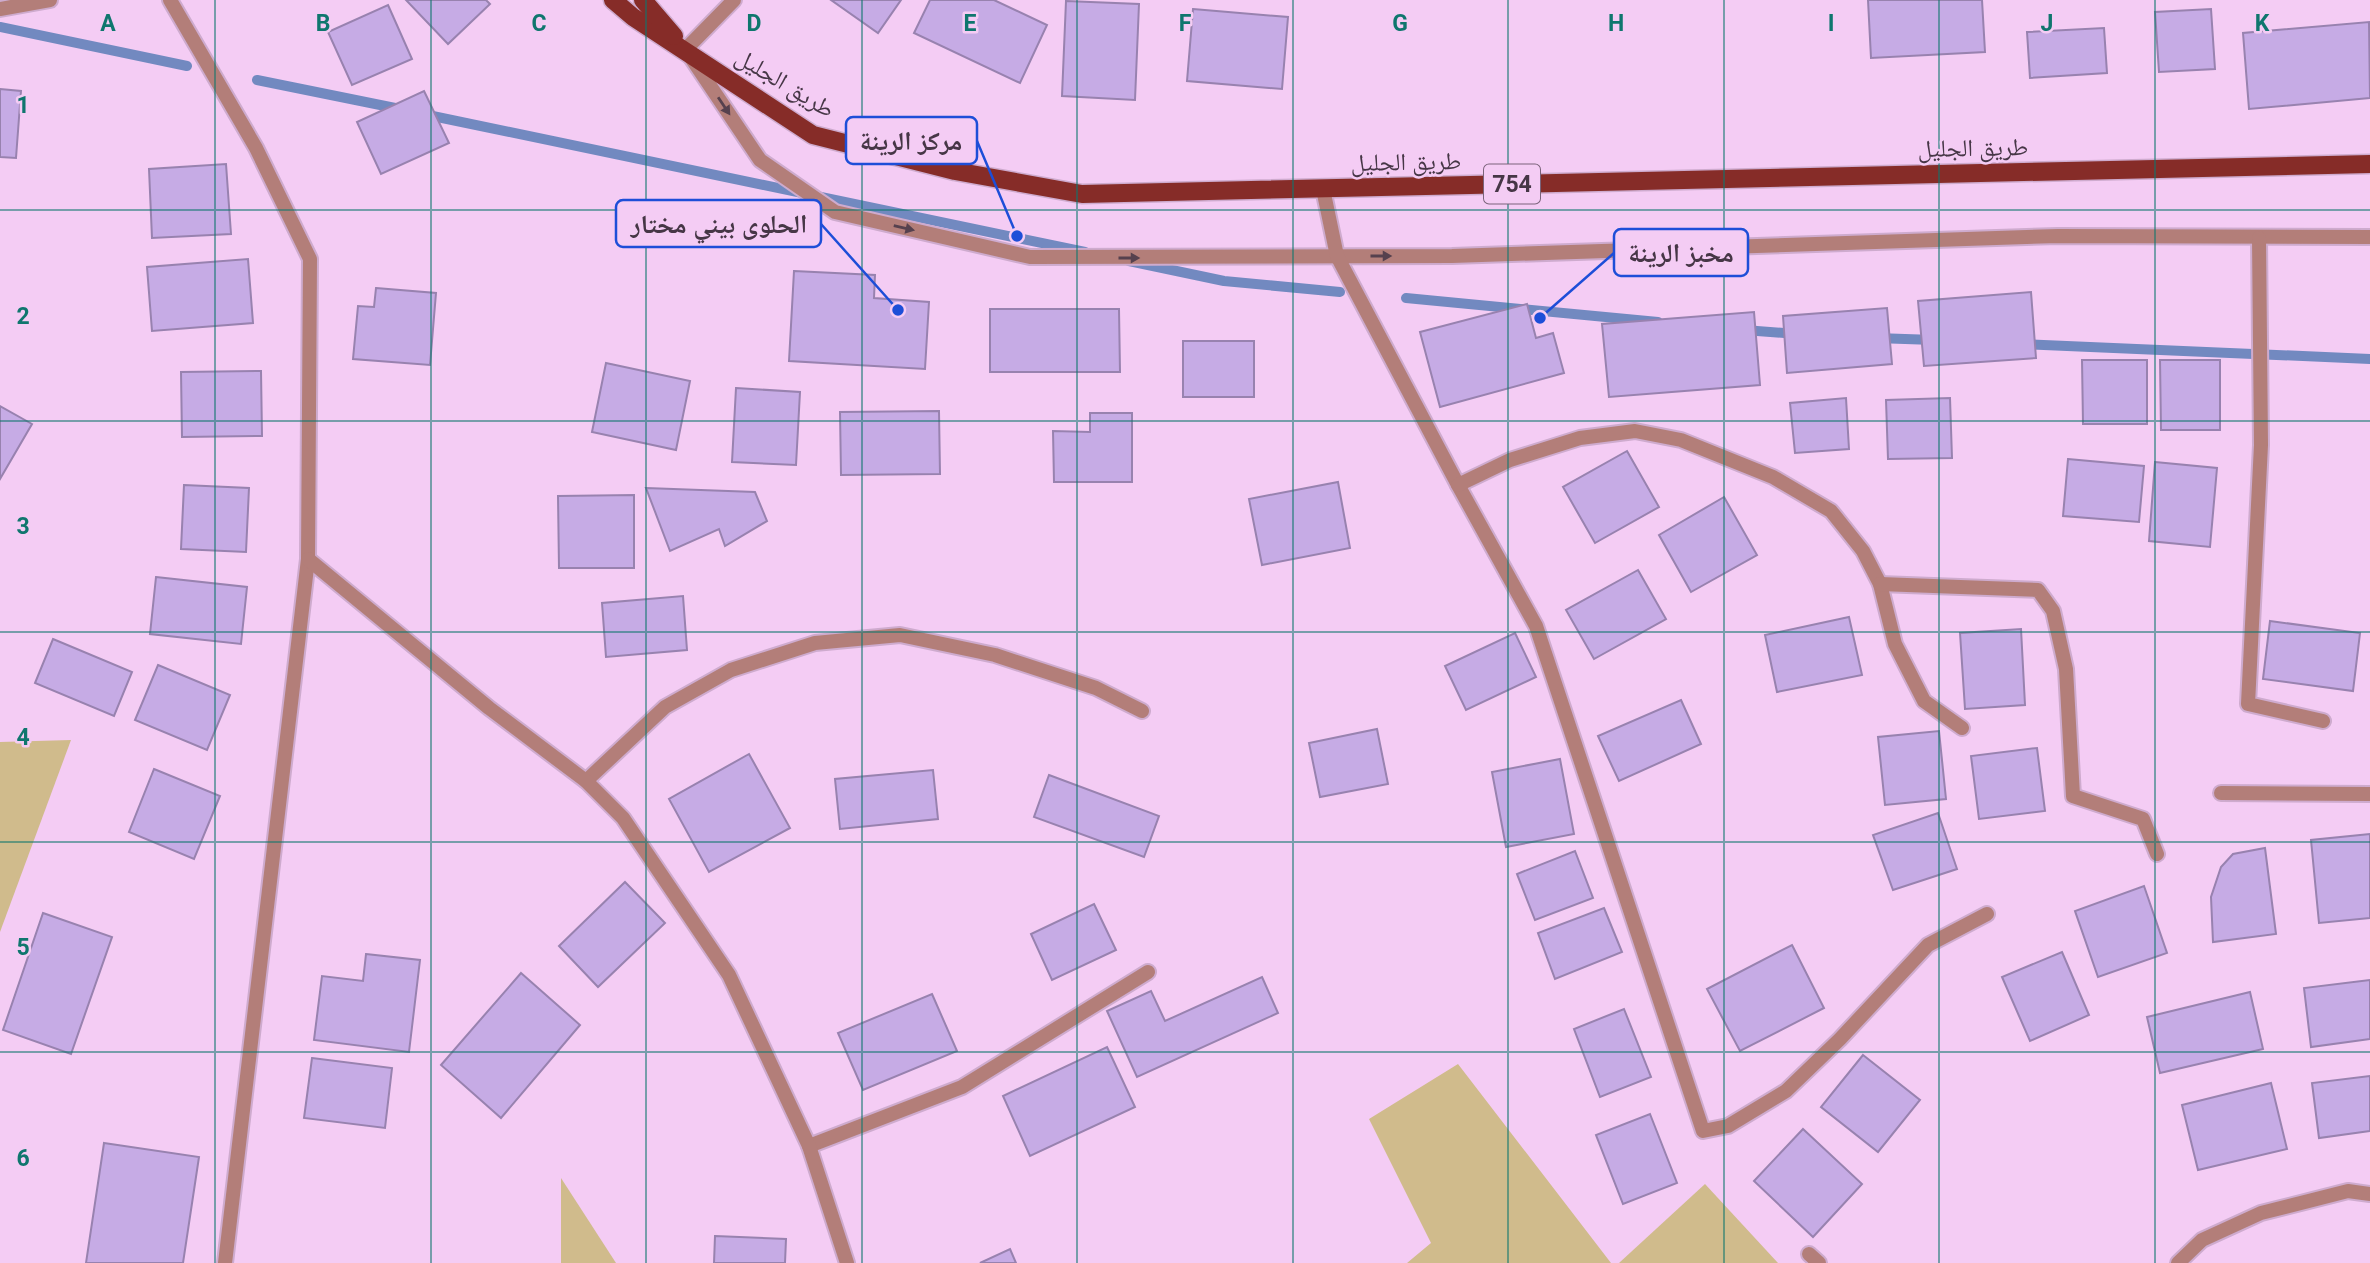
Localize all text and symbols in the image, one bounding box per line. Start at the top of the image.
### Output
text: A [100,10,116,37]
text: B [316,10,330,37]
text: C [531,10,547,37]
text: D [747,10,761,37]
text: E [964,10,977,37]
text: F [1179,10,1192,37]
text: G [1392,10,1408,37]
text: H [1608,10,1624,37]
text: I [1828,10,1834,37]
text: J [2041,10,2053,37]
text: K [2255,10,2270,37]
street label: طريق الجليل [730,43,840,123]
text: 1 [16,92,30,119]
one-way arrow [717,97,731,115]
callout: مركز الرينة [846,117,977,164]
text: مركز الرينة [860,126,962,156]
street label: طريق الجليل [1917,133,2029,163]
street label: طريق الجليل [1350,147,1462,177]
road number: 754 [1484,164,1540,204]
callout: الحلوى بيني مختار [616,200,821,247]
text: الحلوى بيني مختار [630,209,807,244]
one-way arrow [893,223,915,234]
callout: مخبز الرينة [1614,229,1748,276]
text: مخبز الرينة [1628,238,1734,268]
one-way arrow [1370,250,1392,262]
one-way arrow [1118,252,1140,263]
text: 2 [16,303,30,330]
text: 3 [16,513,30,540]
text: 4 [16,724,30,751]
text: 5 [16,934,30,961]
text: 6 [16,1145,30,1172]

